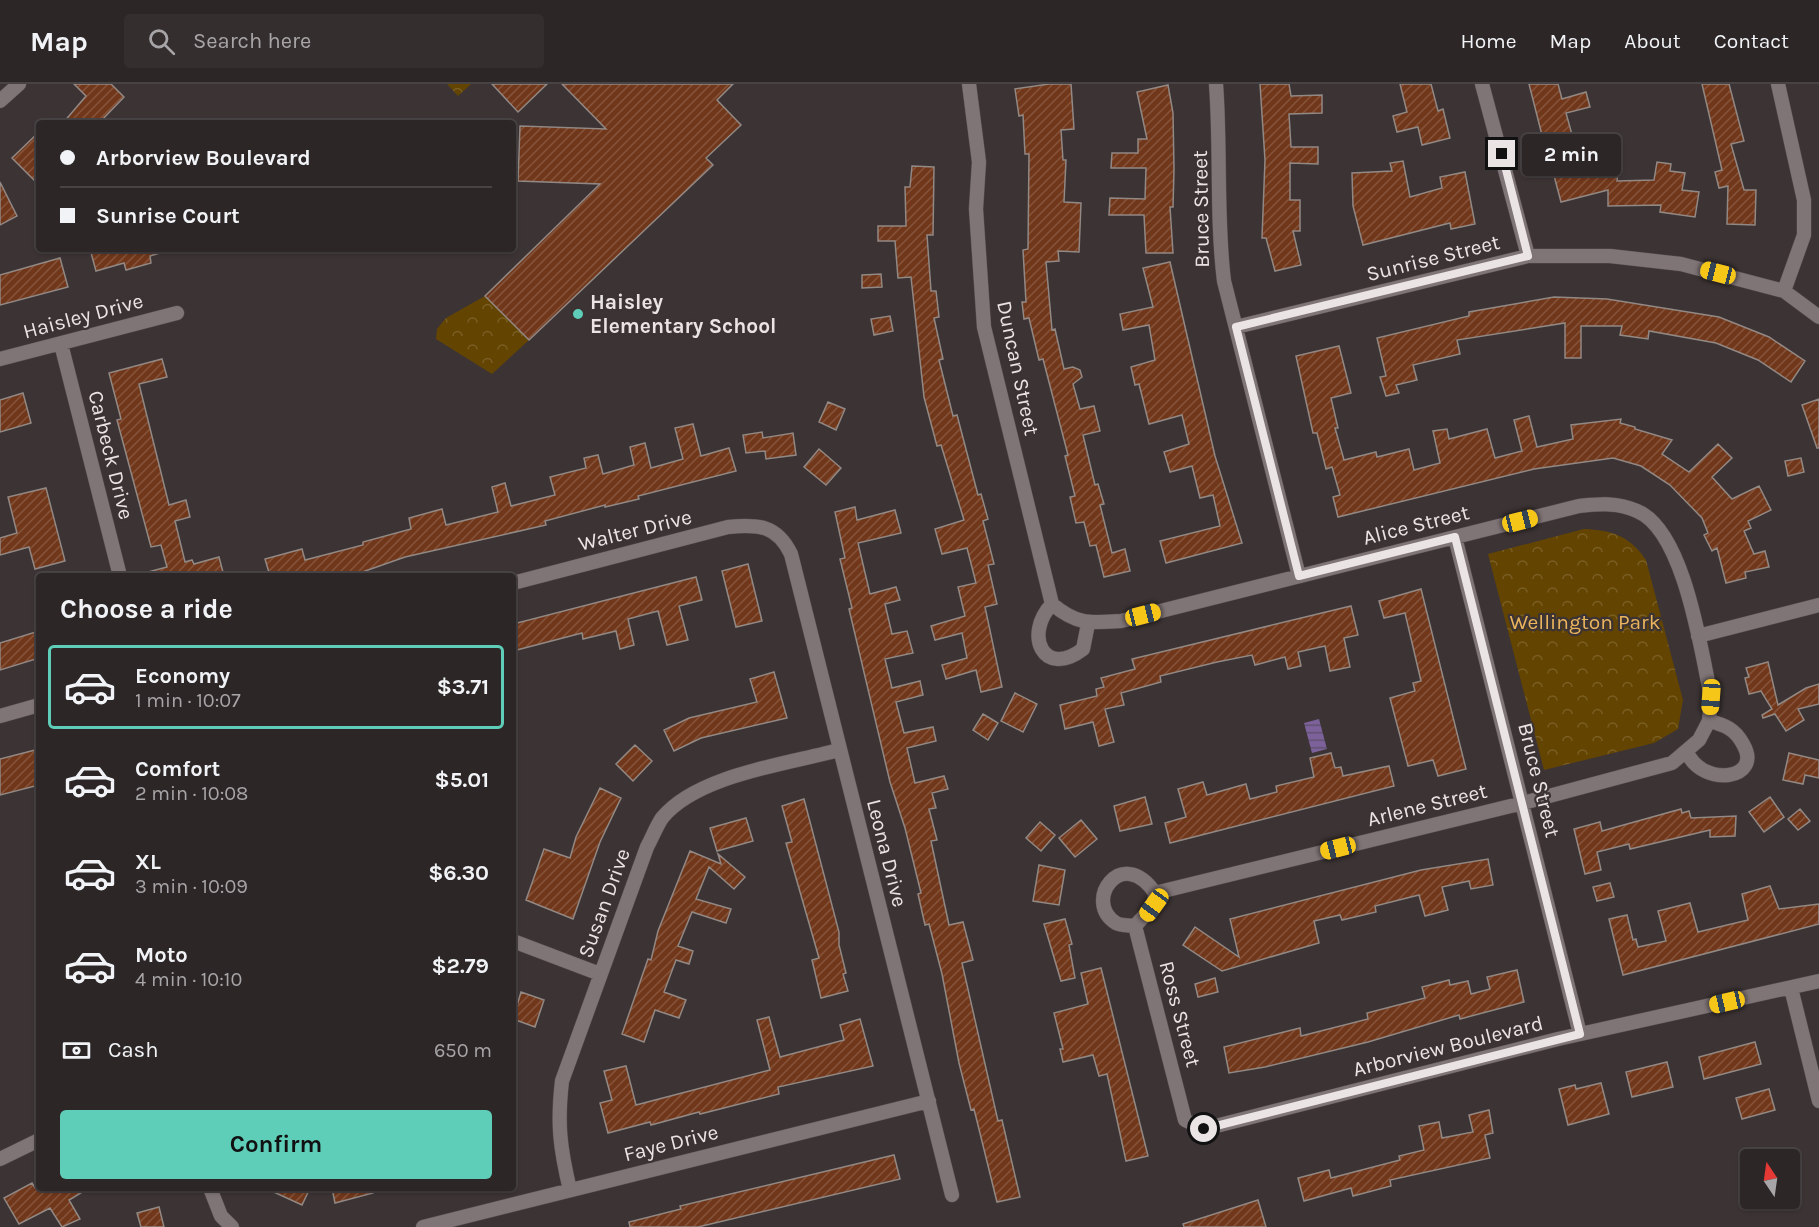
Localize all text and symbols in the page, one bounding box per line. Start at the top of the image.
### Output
search box [124,14,544,68]
text: Map [30,25,88,58]
icon: search [145,25,178,58]
text: Search here [193,28,311,54]
text: Home [1461,29,1517,53]
text: Map [1550,29,1591,53]
text: About [1624,29,1681,53]
text: Contact [1714,29,1789,53]
callout: 2 min [1523,133,1622,175]
route end [1488,140,1515,167]
text: 2 min [1544,143,1599,166]
text: Arborview Boulevard [96,145,311,171]
street label: Bruce Street [1188,150,1214,268]
text: Sunrise Court [96,203,240,229]
street label: Sunrise Street [1364,230,1502,286]
car [1698,260,1738,286]
street label: Haisley Drive [20,288,146,344]
place label: Haisley Elementary School [590,290,776,338]
street label: Duncan Street [992,299,1044,438]
marker: Haisley Elementary School [571,307,585,321]
street label: Carbeck Drive [83,388,139,522]
street label: Alice Street [1360,500,1472,550]
street label: Walter Drive [576,504,694,556]
car [1500,508,1540,534]
text: Choose a ride [60,593,233,625]
car [1123,602,1163,628]
park label: Wellington Park [1509,610,1661,634]
icon: car [63,660,117,714]
text: Economy [135,663,230,689]
text: $3.71 [437,674,489,700]
car [1701,678,1721,716]
text: 1 min · 10:07 [135,689,241,712]
street label: Bruce Street [1513,720,1565,840]
icon: car [63,753,117,807]
text: Comfort [135,756,220,782]
text: $5.01 [435,767,489,793]
street label: Arlene Street [1365,779,1489,831]
text: 2 min · 10:08 [135,782,248,805]
street label: Leona Drive [862,797,912,909]
car [1318,835,1358,861]
street label: Susan Drive [573,845,635,961]
icon: car [63,846,117,900]
text: XL [135,849,161,875]
text: $6.30 [428,860,489,886]
text: 3 min · 10:09 [135,875,248,898]
car [1136,885,1172,925]
icon: car [63,939,117,993]
text: Moto [135,942,188,968]
text: $2.79 [431,953,489,979]
street label: Ross Street [1154,958,1206,1070]
text: 4 min · 10:10 [135,968,242,991]
car [1707,989,1747,1015]
street label: Arborview Boulevard [1350,1011,1546,1081]
icon: cash [60,1034,93,1067]
text: Cash [108,1037,158,1063]
text: 650 m [434,1039,492,1062]
button: Confirm [60,1110,492,1179]
route start [1190,1115,1217,1142]
street label: Faye Drive [621,1120,721,1166]
north arrow [1740,1149,1800,1209]
map controls [1740,1149,1800,1209]

